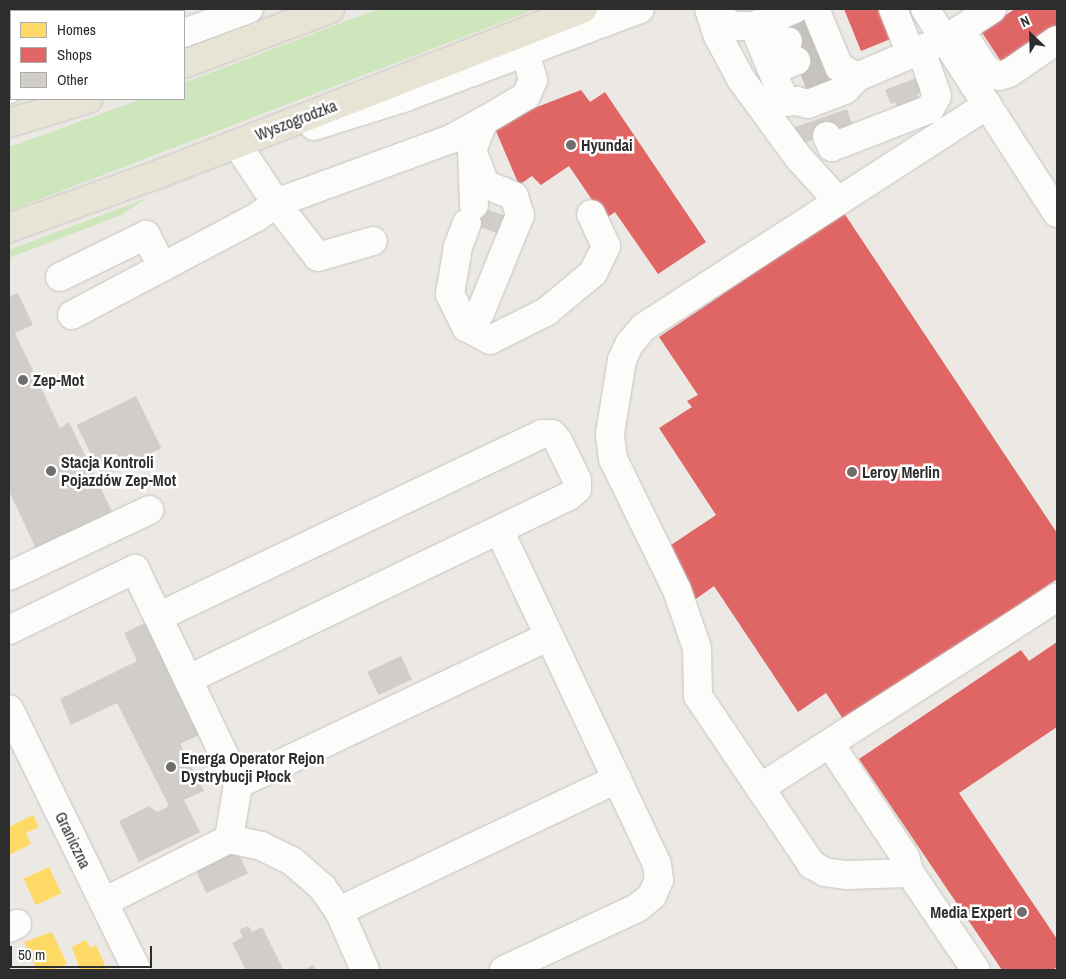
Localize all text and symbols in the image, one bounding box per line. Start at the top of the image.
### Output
legend [10,10,185,100]
north arrow [1006,10,1056,60]
text: N [1017,11,1032,31]
text: Homes [57,19,96,40]
text: Shops [57,44,92,65]
text: Other [57,69,88,90]
street label: Wyszogrodzka [252,96,340,144]
place label: Hyundai [581,135,633,155]
marker: Hyundai [565,139,577,151]
place label: Zep-Mot [33,370,84,390]
marker: Zep-Mot [17,374,29,386]
place label: Stacja Kontroli Pojazdów Zep-Mot [61,452,176,490]
place label: Leroy Merlin [862,462,940,482]
marker: Stacja Kontroli Pojazdów Zep-Mot [45,465,57,477]
marker: Leroy Merlin [846,466,858,478]
place label: Energa Operator Rejon Dystrybucji Płock [181,748,325,786]
marker: Energa Operator Rejon Dystrybucji Płock [165,761,177,773]
street label: Graniczna [51,809,95,871]
place label: Media Expert [930,902,1012,922]
marker: Media Expert [1016,906,1028,918]
scale bar [12,936,155,968]
text: 50 m [18,944,45,965]

